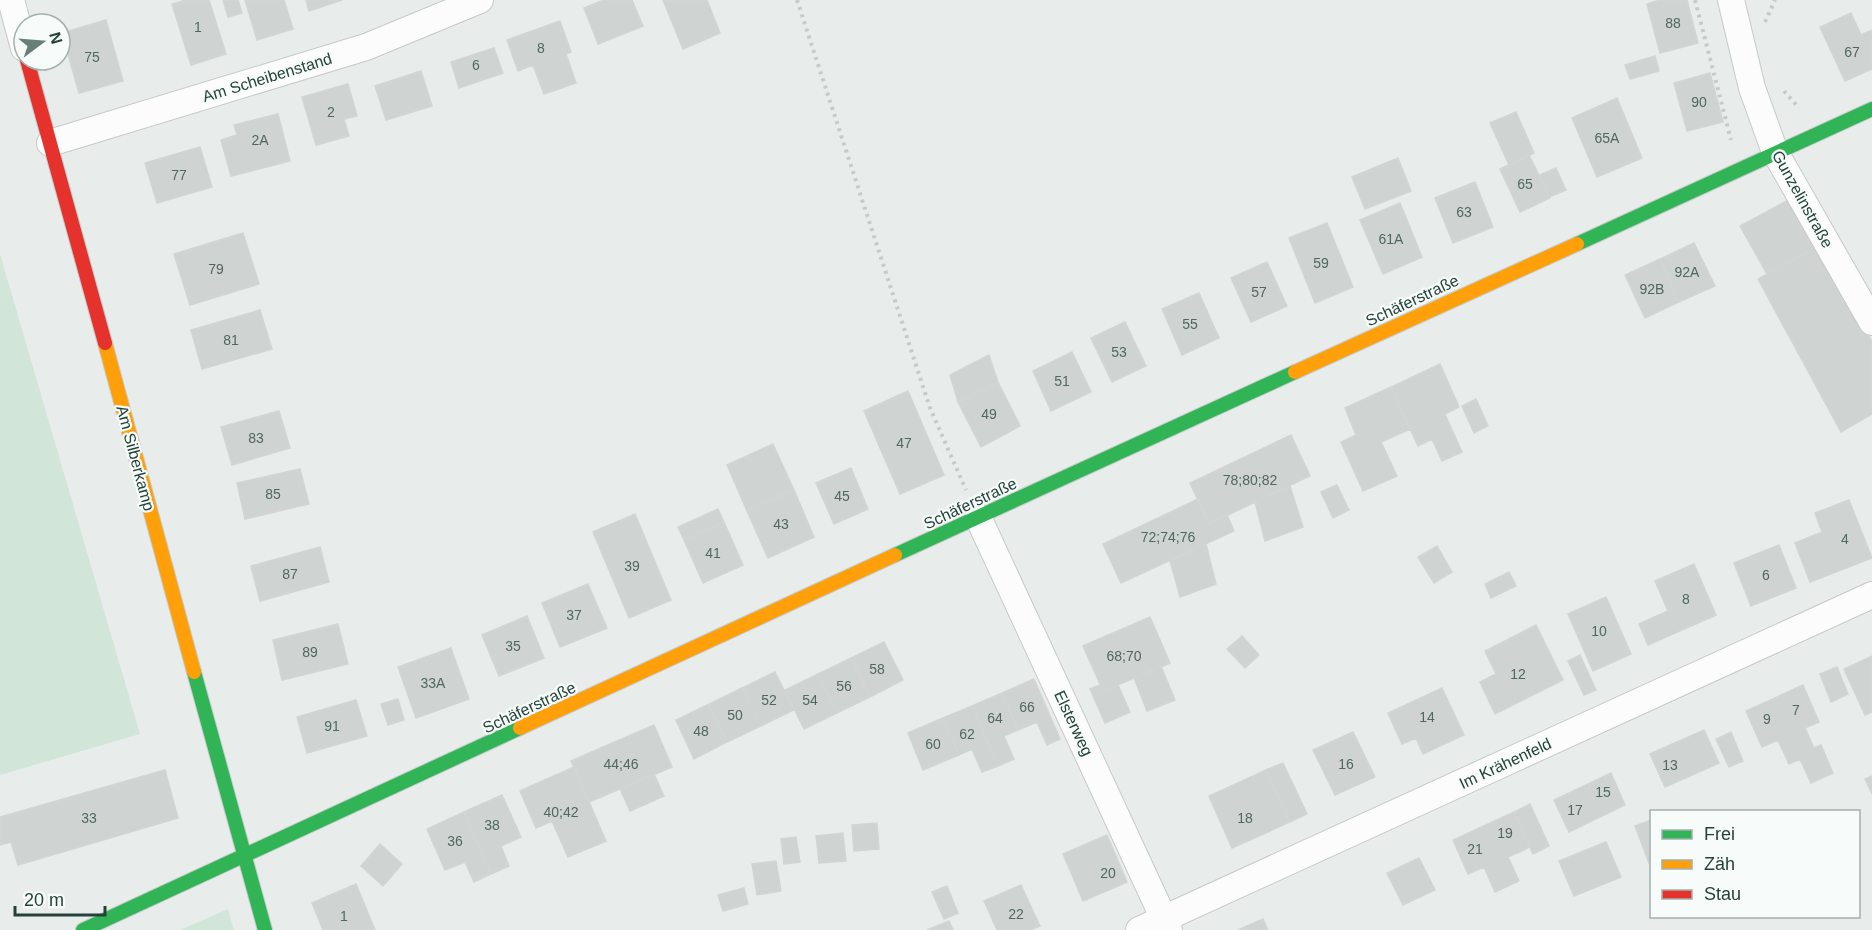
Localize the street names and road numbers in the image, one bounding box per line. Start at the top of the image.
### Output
street label: Am Scheibenstand [200,50,334,105]
street label: Gunzelinstraße [1769,148,1836,251]
street label: Schäferstraße [1363,271,1461,329]
street label: Am Silberkamp [113,404,158,513]
street label: Schäferstraße [921,474,1019,532]
street label: Schäferstraße [480,678,578,736]
street label: Elsterweg [1051,688,1096,759]
street label: Im Krähenfeld [1456,735,1554,792]

